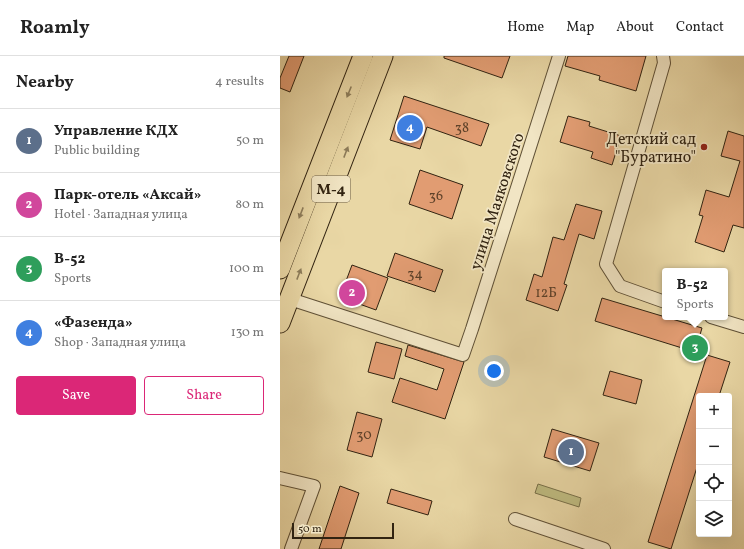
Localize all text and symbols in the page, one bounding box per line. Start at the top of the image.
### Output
text: Roamly [20,15,90,41]
text: Home [507,18,544,37]
text: Map [566,18,594,37]
text: About [616,18,654,37]
text: Contact [676,18,724,37]
text: Nearby [16,71,74,94]
text: 4 results [215,73,264,91]
one-way arrow [345,87,351,99]
pin: 4 [397,113,423,143]
house number: 38 [455,119,469,138]
text: Управление КДХ [54,121,178,142]
place label: Детский сад "Буратино" [606,129,696,169]
street label: улица Маяковского [465,130,530,273]
text: 1 [26,132,32,150]
text: 50 m [236,132,264,150]
text: Public building [54,142,140,160]
marker: Детский сад "Буратино" [699,142,709,152]
one-way arrow [343,146,349,158]
road number: М-4 [312,176,350,202]
text: Парк-отель «Аксай» [54,185,201,206]
house number: 36 [429,187,443,206]
text: 2 [26,196,32,214]
text: 80 m [235,196,264,214]
text: Hotel · Западная улица [54,206,188,224]
one-way arrow [298,208,304,220]
text: В-52 [54,249,85,270]
text: 3 [26,260,32,278]
text: 100 m [229,260,264,278]
house number: 34 [407,265,423,284]
one-way arrow [297,267,303,279]
popup [662,268,728,320]
text: Sports [54,270,91,288]
text: В-52 [676,275,708,296]
pin: 2 [339,278,365,308]
house number: 12Б [535,284,557,303]
text: Sports [676,296,714,314]
text: «Фазенда» [54,313,133,334]
text: 4 [25,324,33,342]
text: 130 m [231,324,264,342]
pin: 3 [682,333,708,363]
text: Shop · Западная улица [54,334,186,352]
your location [484,361,504,381]
button: Save [16,376,136,415]
button: Share [144,376,264,415]
map controls [696,393,732,537]
button: + [696,393,732,429]
house number: 30 [356,426,372,445]
button: − [696,429,732,465]
pin: 1 [558,437,584,467]
button: locate [696,465,732,501]
button: layers [696,501,732,537]
scale bar [292,521,394,540]
text: 50 m [298,522,322,537]

